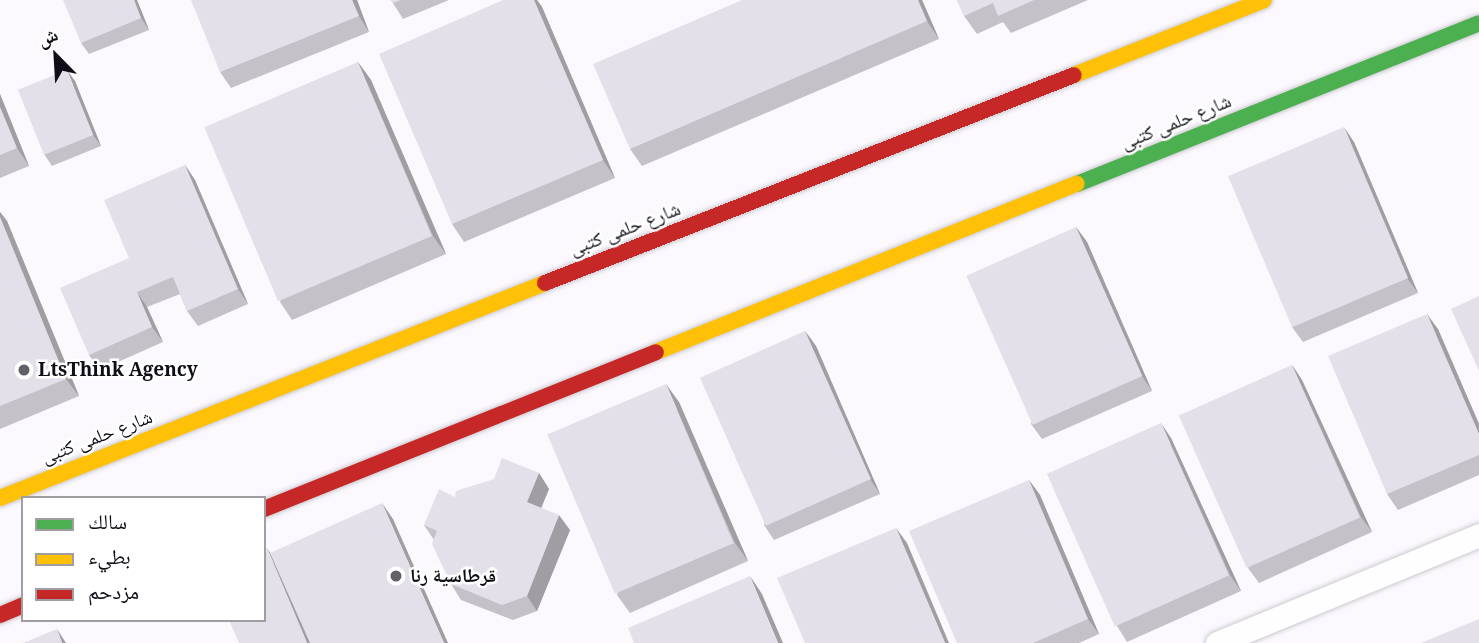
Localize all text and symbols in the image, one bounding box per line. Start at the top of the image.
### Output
north arrow [21,21,91,91]
text: ش [33,21,62,53]
street label: شارع حلمى كتبى [1118,90,1234,154]
street label: شارع حلمى كتبى [566,197,684,261]
place label: LtsThink Agency [38,359,198,381]
marker: LtsThink Agency [16,362,32,378]
street label: شارع حلمى كتبى [38,405,156,469]
legend [21,496,266,622]
text: سالك [88,507,127,535]
text: بطيء [88,542,131,570]
place label: قرطاسية رنا [410,565,496,587]
marker: قرطاسية رنا [388,568,404,584]
text: مزدحم [88,577,139,605]

